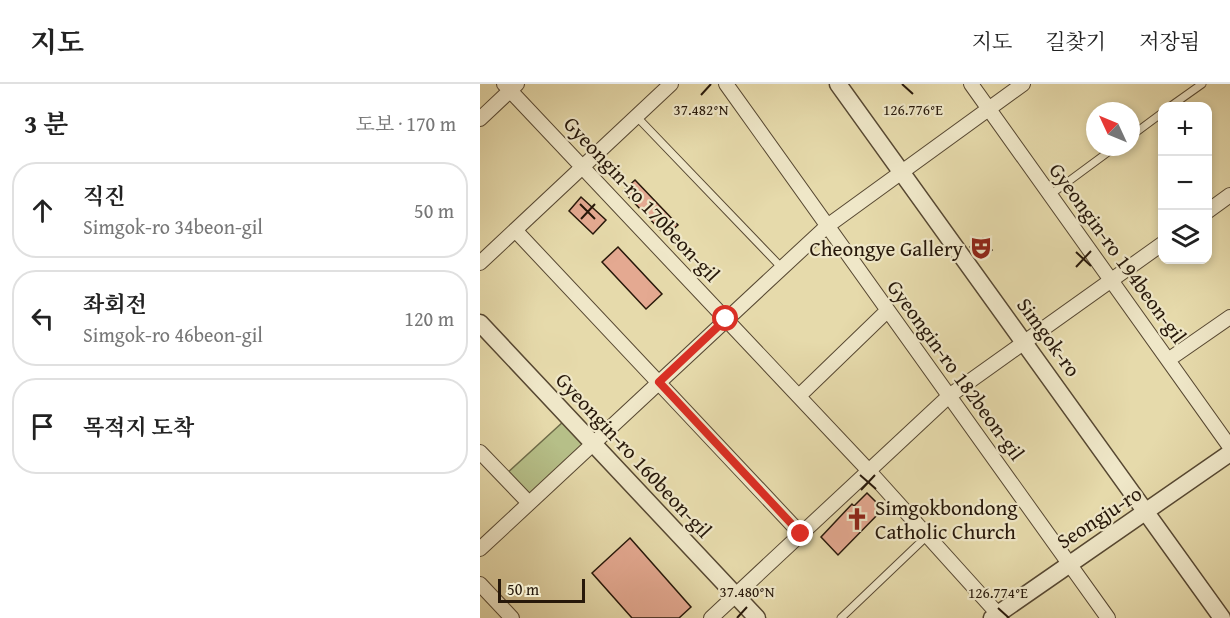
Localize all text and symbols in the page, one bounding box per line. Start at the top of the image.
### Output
text: 지도 [30,21,84,62]
text: 지도 [972,26,1012,57]
text: 길찾기 [1045,26,1106,57]
text: 저장됨 [1139,26,1200,57]
text: 37.482°N [674,99,729,120]
text: 126.776°E [883,99,943,120]
north arrow [1086,102,1140,156]
map controls [1158,102,1212,264]
button: + [1158,102,1212,156]
text: 3 분 [24,104,68,143]
text: 도보 · 170 m [356,109,456,138]
street label: Gyeongin-ro 170beon-gil [557,109,727,289]
street label: Gyeongin-ro 194beon-gil [1042,156,1194,350]
button: − [1158,156,1212,210]
text: 직진 [83,180,126,212]
icon: ahead [26,194,59,227]
text: 50 m [414,196,454,225]
button: layers [1158,210,1212,264]
text: Simgok-ro 34beon-gil [83,212,263,241]
place label: Cheongye Gallery [809,233,964,264]
theatre icon: Cheongye Gallery [968,235,994,261]
street label: Gyeongin-ro 182beon-gil [880,273,1032,467]
text: 좌회전 [83,288,147,320]
street label: Simgok-ro [1010,291,1088,383]
icon: left [26,302,59,335]
text: 120 m [404,304,454,333]
route start [712,305,738,331]
text: Simgok-ro 46beon-gil [83,320,263,349]
street label: Gyeongin-ro 160beon-gil [549,365,719,545]
icon: arrive [26,410,59,443]
text: 목적지 도착 [83,411,194,443]
street label: Seongju-ro [1050,478,1148,556]
place label: Simgokbondong Catholic Church [875,492,1018,547]
church icon: Simgokbondong Catholic Church [844,506,870,532]
route end [787,520,813,546]
scale bar [498,576,585,604]
text: 50 m [507,577,539,601]
text: 37.480°N [720,581,775,602]
text: 126.774°E [968,582,1028,603]

